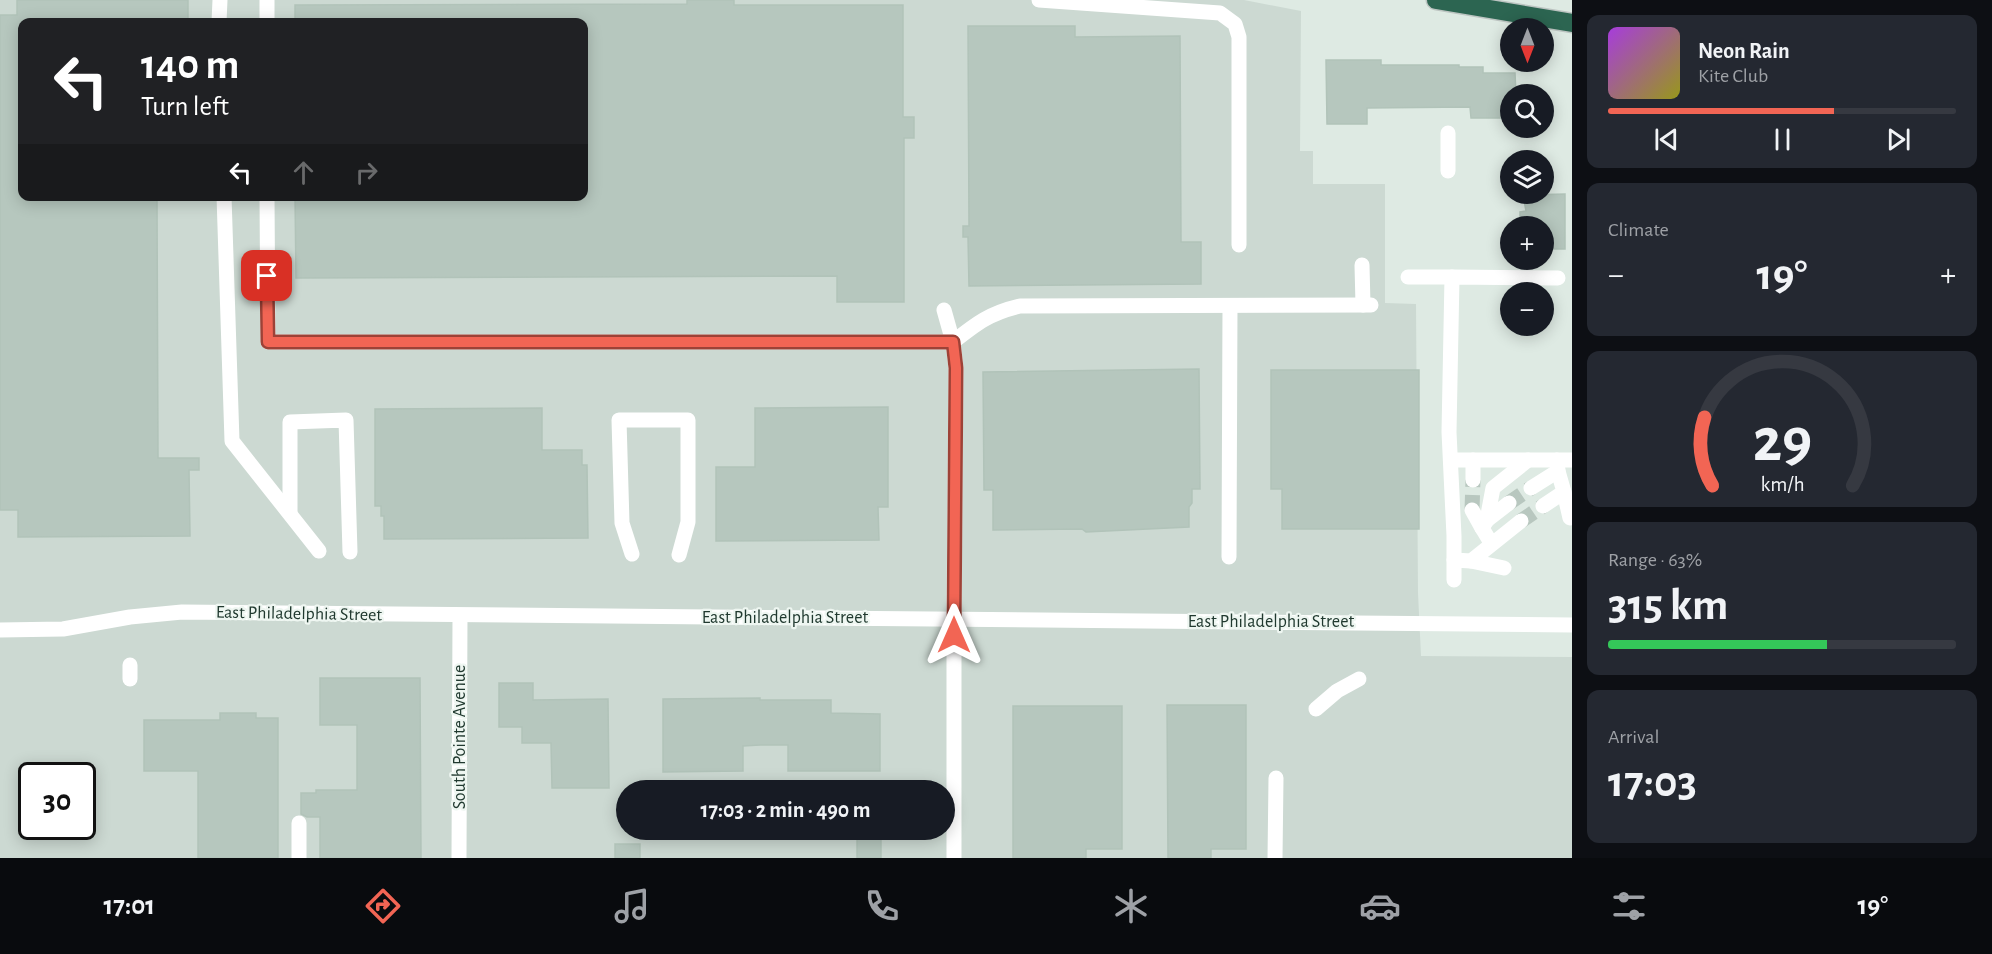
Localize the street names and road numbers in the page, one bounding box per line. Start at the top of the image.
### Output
street label: East Philadelphia Street [216,604,383,624]
street label: East Philadelphia Street [702,609,868,627]
street label: East Philadelphia Street [1188,613,1354,631]
street label: South Pointe Avenue [451,665,469,809]

